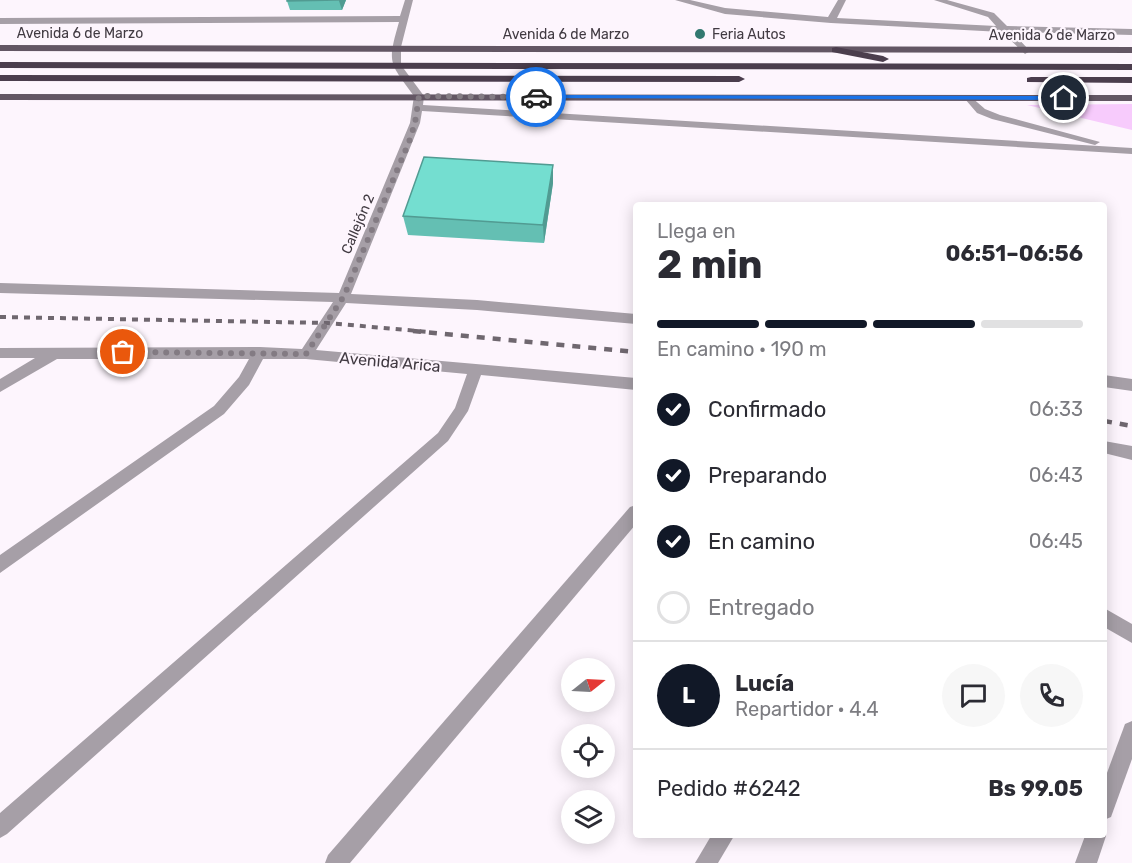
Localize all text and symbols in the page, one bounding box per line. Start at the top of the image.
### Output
street label: Avenida 6 de Marzo [17,25,143,42]
street label: Avenida 6 de Marzo [503,26,629,43]
place label: Feria Autos [712,26,786,43]
marker: Feria Autos [693,27,707,41]
street label: Avenida 6 de Marzo [989,27,1115,44]
courier [506,67,566,127]
pin [1038,72,1089,123]
icon: car [520,81,553,114]
icon: home [1047,81,1080,114]
street label: Callejón 2 [338,191,378,257]
text: Llega en [657,219,736,243]
text: 06:51–06:56 [946,240,1083,267]
text: 2 min [657,242,763,288]
pin [97,326,148,377]
icon: bag [106,335,139,368]
text: En camino · 190 m [657,337,827,361]
street label: Avenida Arica [339,348,441,376]
icon: check [657,393,690,426]
text: Confirmado [708,396,826,423]
text: 06:33 [1029,397,1083,421]
icon: check [657,459,690,492]
text: Preparando [708,462,827,489]
text: 06:43 [1029,463,1083,487]
icon: check [657,525,690,558]
text: En camino [708,528,815,555]
text: 06:45 [1029,529,1083,553]
text: Entregado [708,594,815,621]
north arrow [561,658,615,712]
map controls [561,658,615,844]
button: chat [942,664,1005,727]
button: phone [1020,664,1083,727]
text: Lucía [735,670,794,697]
text: L [682,682,695,709]
text: Repartidor · 4.4 [735,697,879,721]
button: locate [561,724,615,778]
text: Pedido #6242 [657,775,801,802]
text: Bs 99.05 [988,775,1083,802]
button: layers [561,790,615,844]

